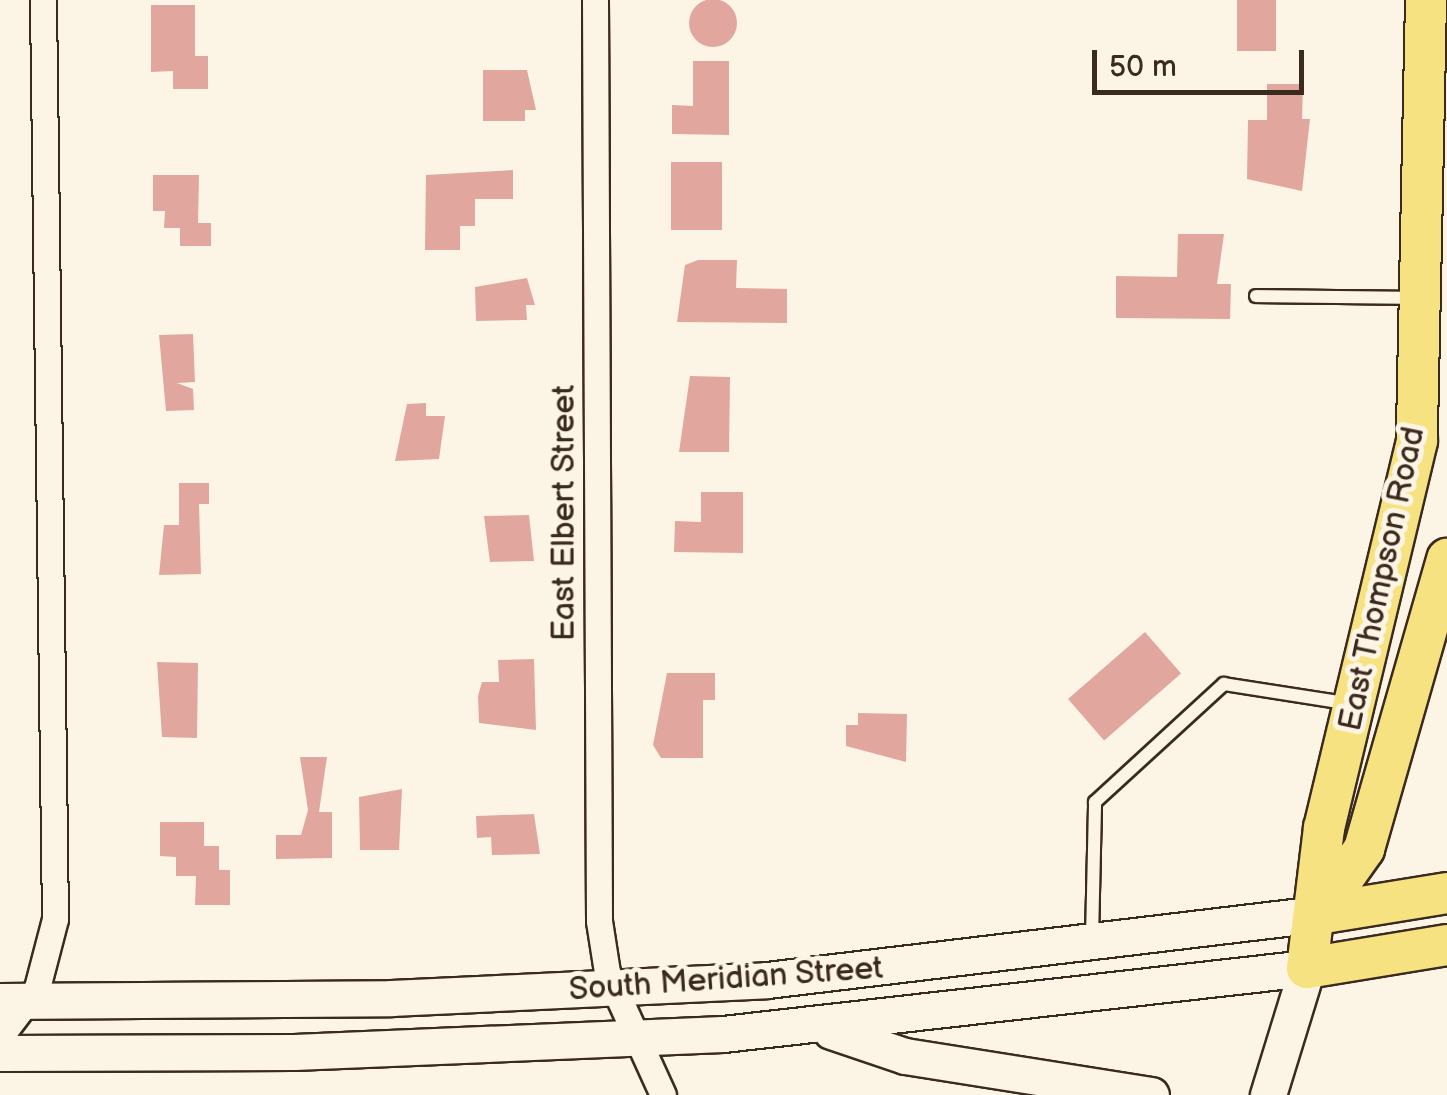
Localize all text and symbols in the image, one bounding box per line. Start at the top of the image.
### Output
scale bar [1097,30,1310,92]
text: 50 m [1109,49,1177,85]
street label: East Elbert Street [546,385,584,641]
street label: East Thompson Road [1332,423,1434,735]
street label: South Meridian Street [567,950,885,1010]

